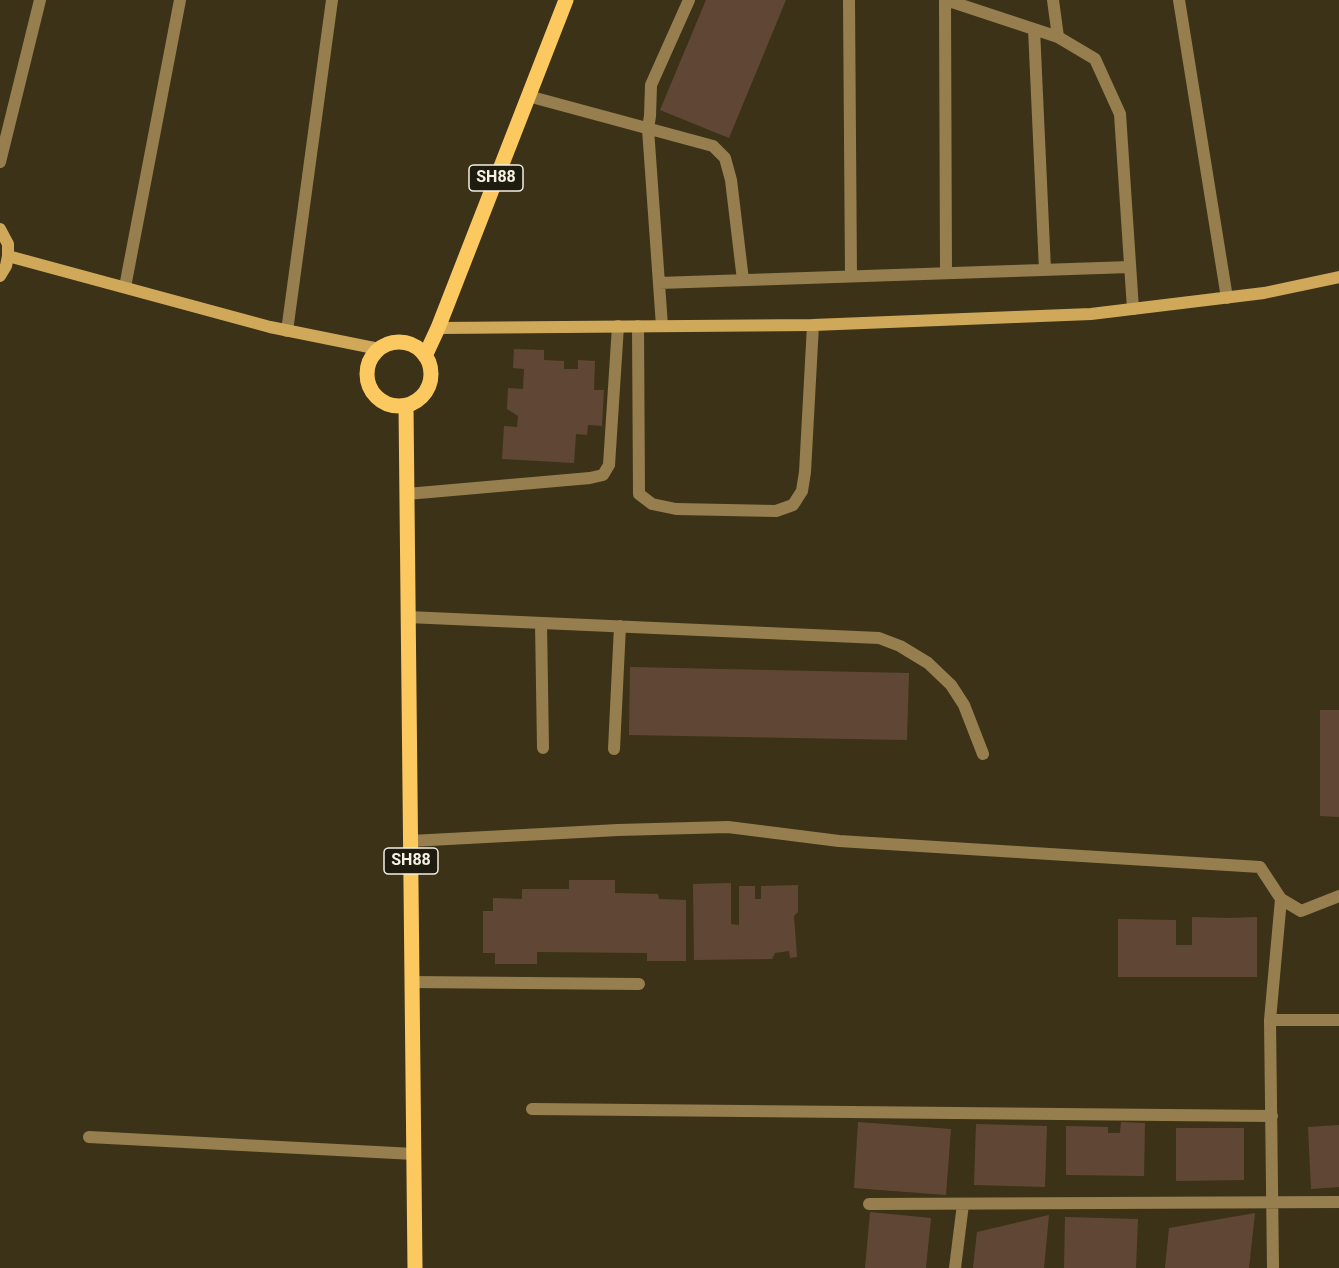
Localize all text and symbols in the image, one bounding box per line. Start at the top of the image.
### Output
road number: SH88 [469,165,523,191]
road number: SH88 [384,848,438,874]

